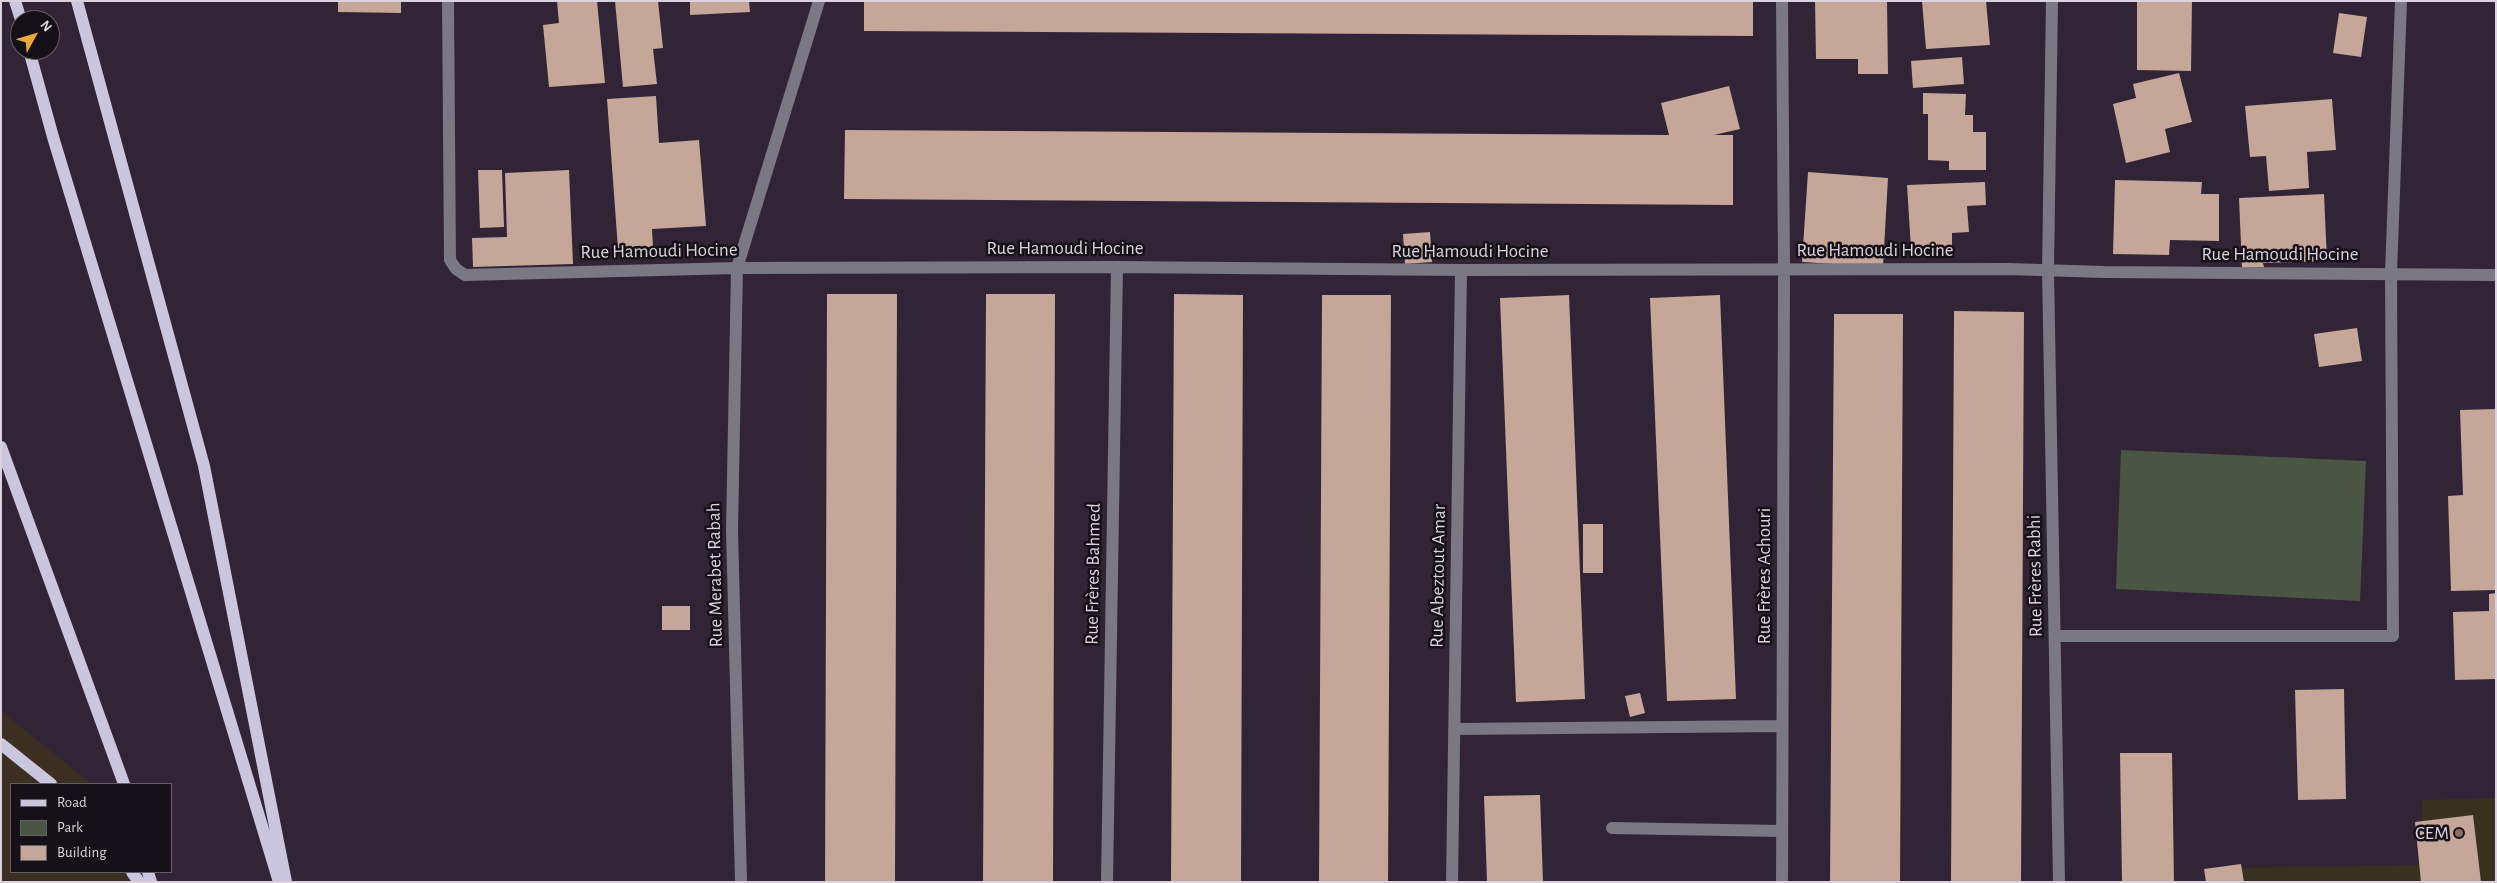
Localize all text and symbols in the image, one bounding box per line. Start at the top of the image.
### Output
north arrow [10,10,60,60]
text: N [37,18,54,34]
street label: Rue Hamoudi Hocine [986,237,1144,259]
street label: Rue Hamoudi Hocine [580,238,738,264]
street label: Rue Hamoudi Hocine [1796,239,1954,261]
street label: Rue Hamoudi Hocine [1391,240,1549,262]
street label: Rue Hamoudi Hocine [2201,243,2359,265]
street label: Rue Merabet Rabah [702,502,728,648]
street label: Rue Frères Bahmed [1080,503,1106,645]
street label: Rue Abeztout Amar [1425,504,1451,648]
street label: Rue Frères Achouri [1753,508,1775,644]
street label: Rue Frères Rabhi [2023,515,2047,637]
legend [10,783,172,873]
text: Road [57,795,87,810]
text: Park [57,820,83,835]
place label: CEM [2415,822,2449,844]
marker: CEM [2453,827,2465,839]
text: Building [57,845,107,860]

